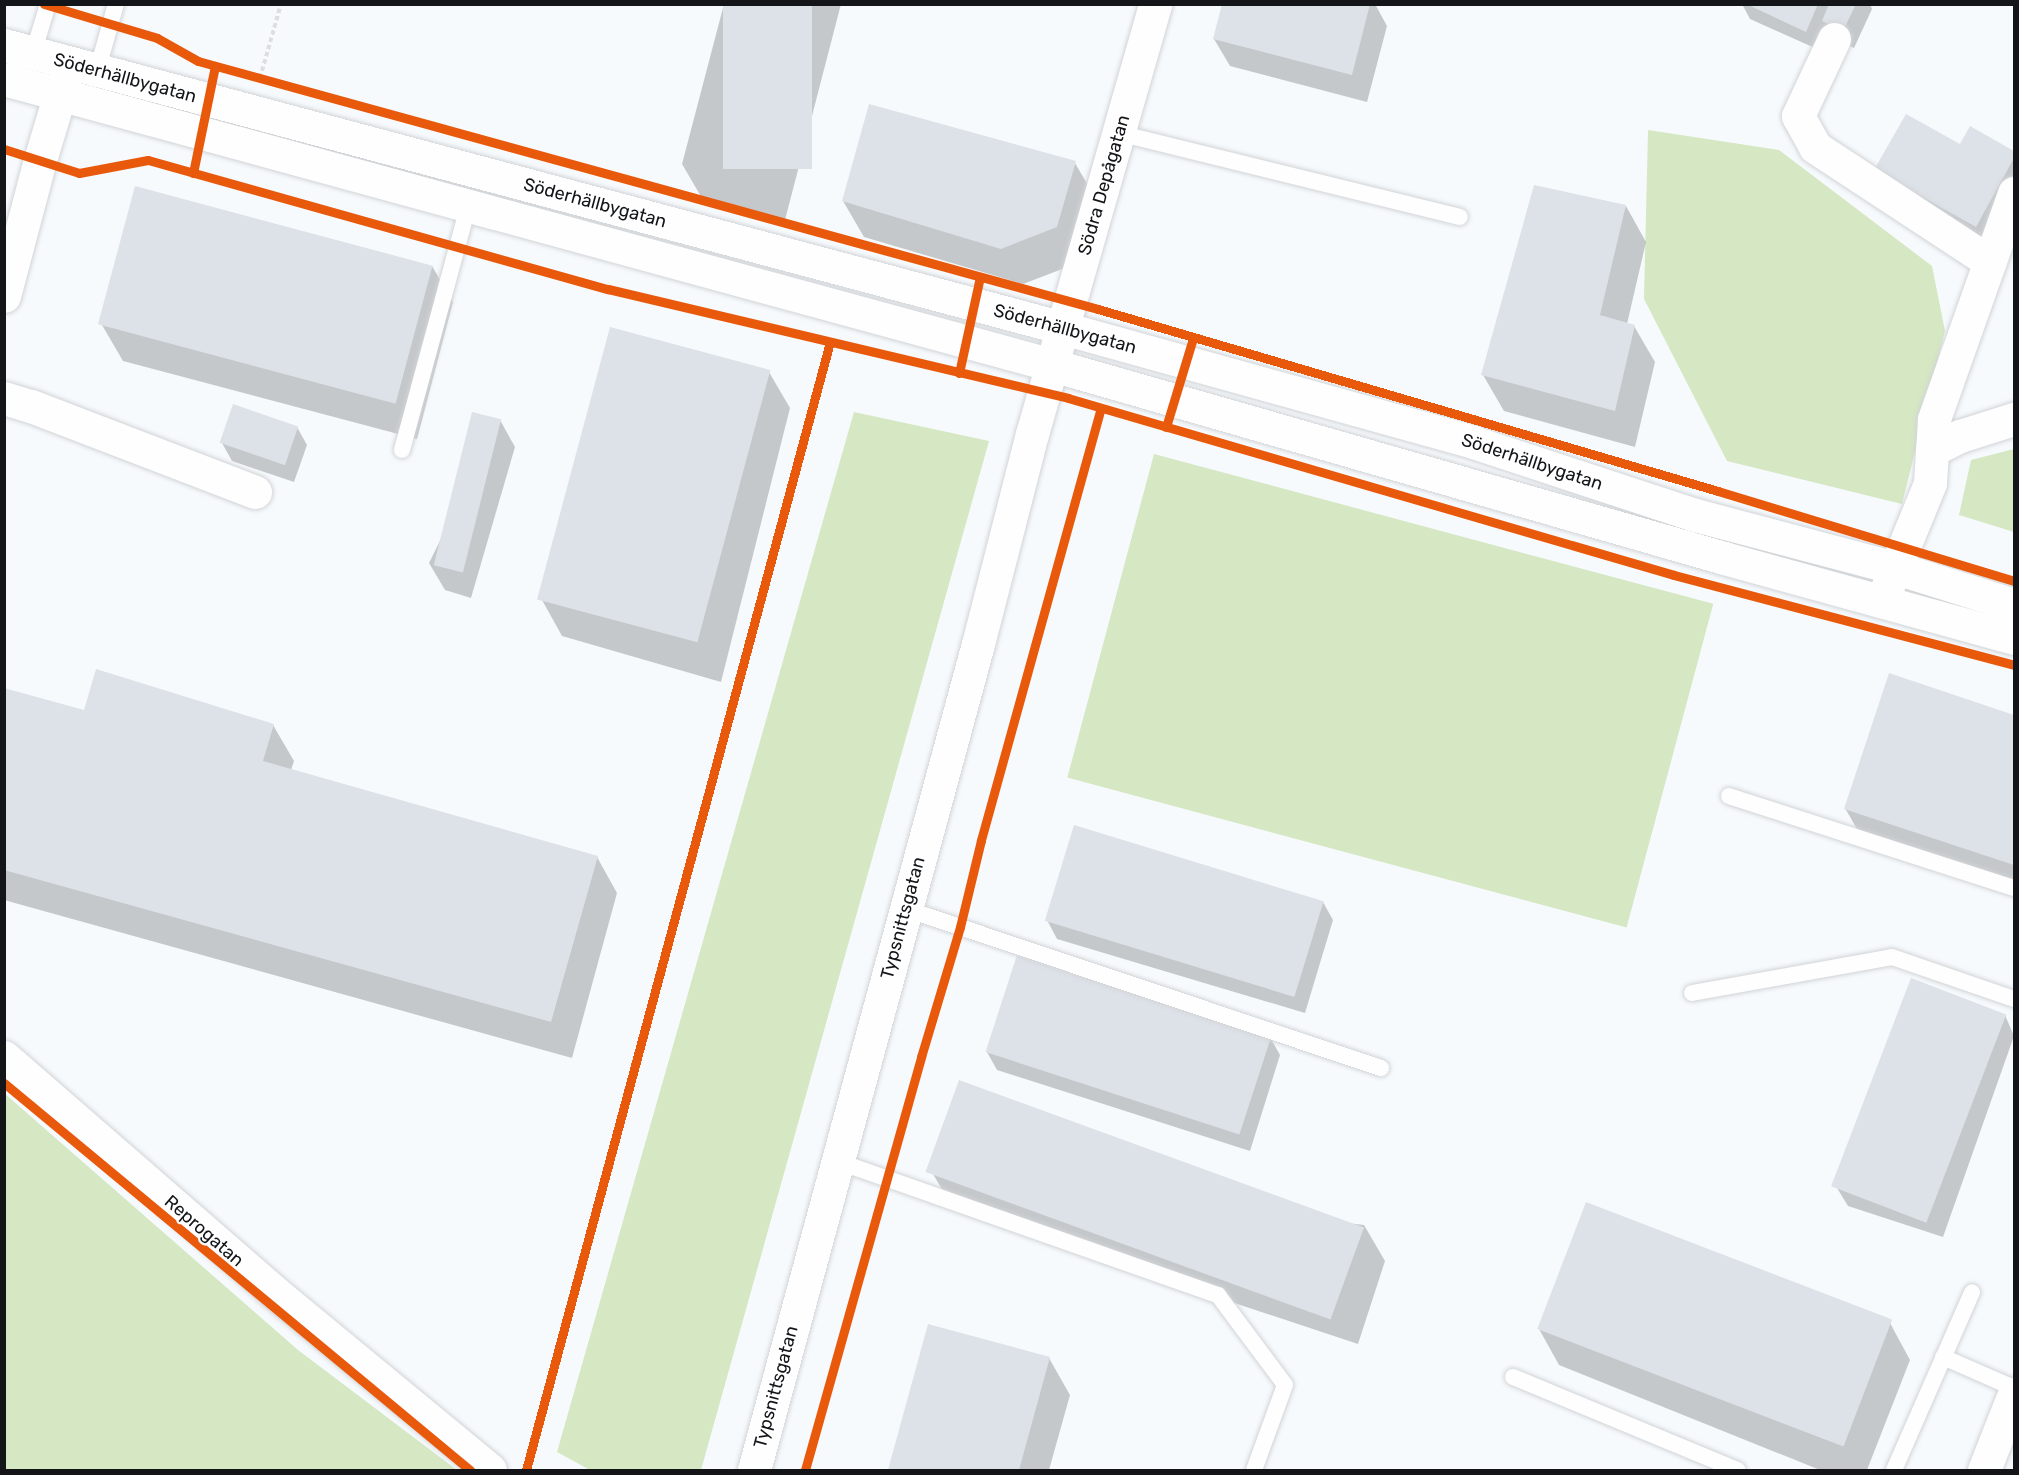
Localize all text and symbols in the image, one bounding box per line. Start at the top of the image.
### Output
street label: Söderhällbygatan [51,49,199,107]
street label: Södra Depågatan [1074,112,1134,258]
street label: Söderhällbygatan [521,174,669,232]
street label: Söderhällbygatan [991,300,1139,358]
street label: Söderhällbygatan [1459,429,1605,495]
street label: Typsnittsgatan [876,854,930,982]
street label: Reprogatan [160,1191,248,1271]
street label: Typsnittsgatan [749,1323,803,1451]

